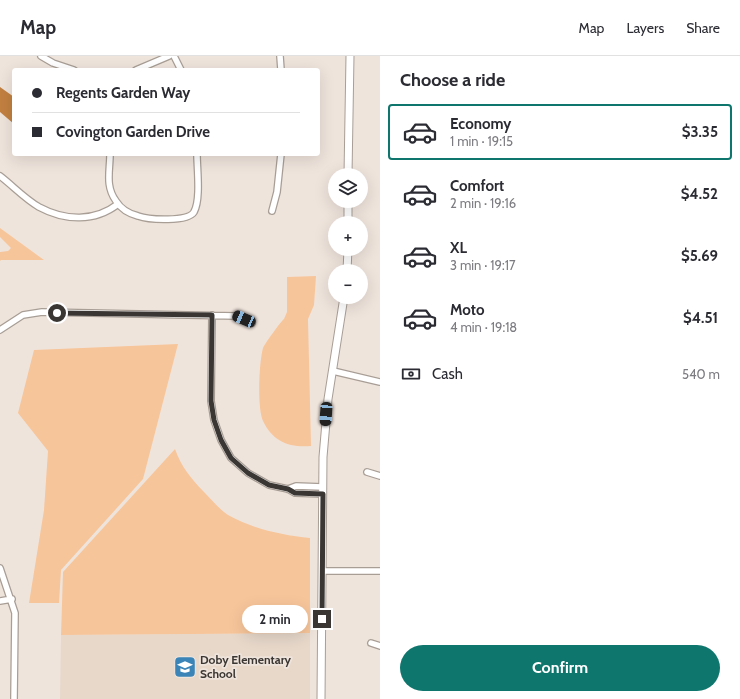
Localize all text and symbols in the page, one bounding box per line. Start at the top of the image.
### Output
text: Map [20,16,56,39]
text: Map [579,19,604,37]
text: Layers [626,19,664,37]
text: Share [686,19,720,37]
text: Choose a ride [400,69,505,91]
text: Regents Garden Way [56,84,190,102]
icon: car [402,114,438,150]
text: Economy [450,115,511,133]
text: Covington Garden Drive [56,123,210,141]
text: $3.35 [682,123,718,141]
text: 1 min · 19:15 [450,133,513,149]
map controls [328,168,368,304]
button: layers [328,168,368,208]
icon: car [402,176,438,212]
text: Comfort [450,177,504,195]
text: $4.52 [681,185,718,203]
text: 2 min · 19:16 [450,195,516,211]
button: + [328,216,368,256]
icon: car [402,238,438,274]
text: XL [450,239,467,257]
text: $5.69 [681,247,718,265]
text: 3 min · 19:17 [450,257,515,273]
button: − [328,264,368,304]
icon: car [402,300,438,336]
text: Moto [450,301,484,319]
route start [48,304,66,322]
car [231,309,257,329]
text: $4.51 [683,309,718,327]
text: 4 min · 19:18 [450,319,517,335]
icon: cash [400,363,422,385]
text: Cash [432,365,463,383]
text: 540 m [682,366,720,382]
car [319,402,333,426]
callout: 2 min [242,605,308,633]
route end [313,610,331,628]
text: 2 min [259,611,291,627]
button: Confirm [400,645,720,691]
place label: Doby Elementary School [200,652,292,681]
school or university icon: Doby Elementary School [172,654,198,680]

